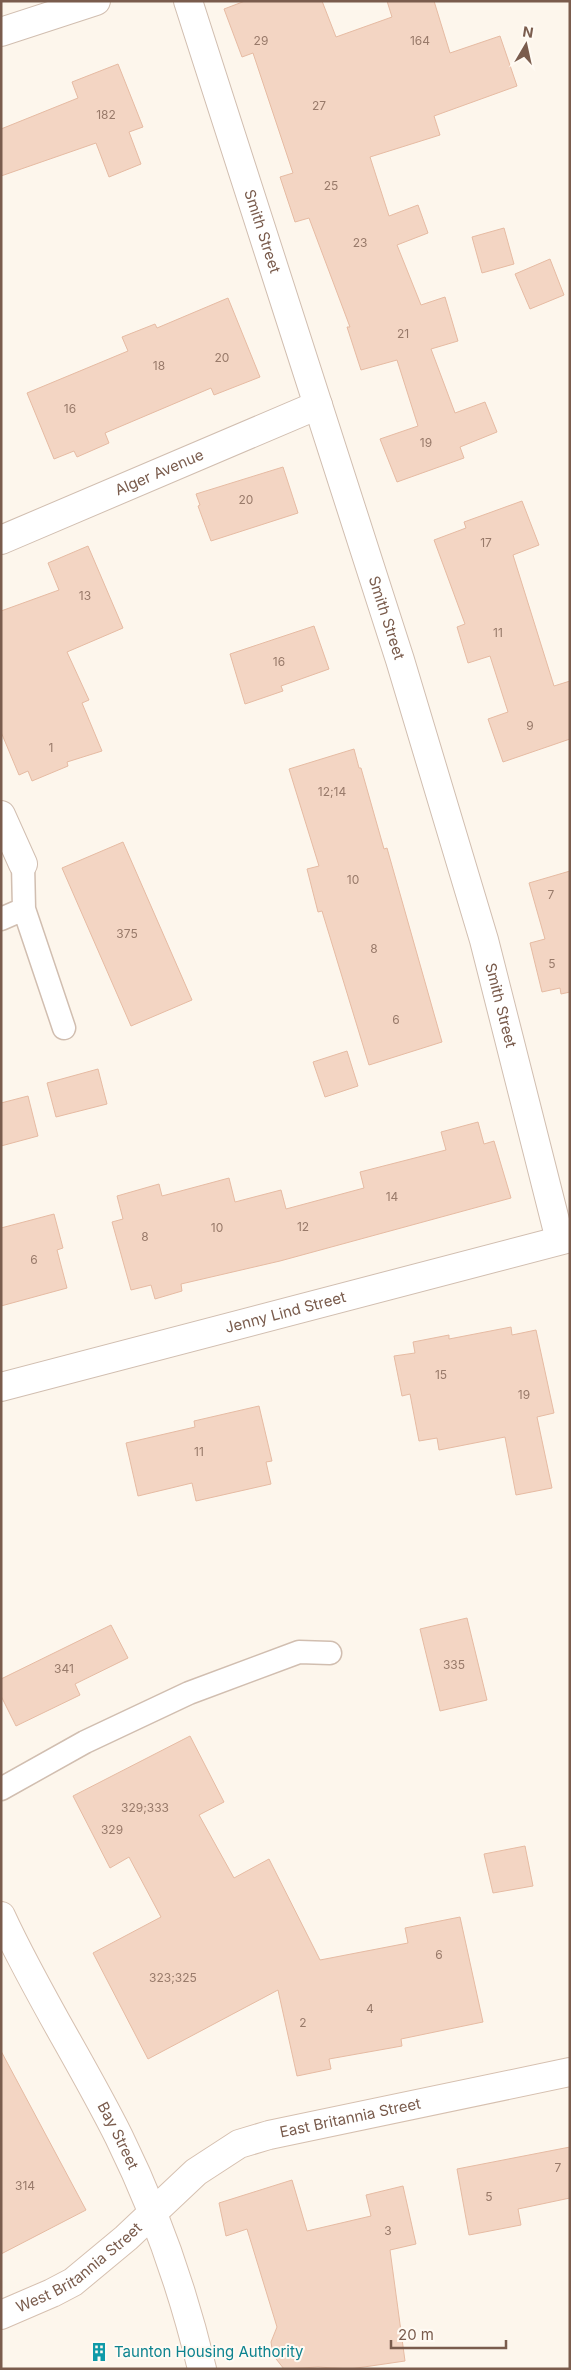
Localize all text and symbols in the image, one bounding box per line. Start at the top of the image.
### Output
north arrow [501,20,551,70]
text: N [522,22,535,41]
house number: 29 [254,33,268,48]
house number: 164 [410,33,430,48]
house number: 27 [312,98,326,113]
house number: 182 [96,107,116,122]
house number: 25 [324,178,338,193]
street label: Smith Street [240,187,285,276]
house number: 23 [353,235,367,250]
house number: 21 [397,326,409,341]
house number: 20 [215,350,229,365]
house number: 18 [153,358,165,373]
house number: 16 [64,401,76,416]
house number: 19 [420,435,432,450]
street label: Alger Avenue [112,445,206,499]
house number: 20 [239,492,253,507]
house number: 17 [480,535,492,550]
street label: Smith Street [365,573,409,662]
house number: 13 [79,588,91,603]
house number: 11 [493,625,503,640]
house number: 16 [273,654,285,669]
house number: 9 [526,718,534,733]
house number: 1 [49,740,53,755]
house number: 12;14 [318,784,346,799]
house number: 10 [347,872,359,887]
house number: 7 [548,887,555,902]
house number: 375 [116,926,138,941]
house number: 8 [370,941,378,956]
house number: 5 [548,956,556,971]
street label: Smith Street [481,961,521,1050]
house number: 6 [392,1012,400,1027]
house number: 14 [386,1189,399,1204]
house number: 12 [297,1219,309,1234]
house number: 10 [211,1220,223,1235]
house number: 8 [141,1229,149,1244]
house number: 6 [30,1252,38,1267]
street label: Jenny Lind Street [223,1287,348,1337]
house number: 15 [435,1367,447,1382]
house number: 19 [518,1387,530,1402]
house number: 11 [194,1444,204,1459]
house number: 335 [443,1657,465,1672]
house number: 341 [54,1661,74,1676]
house number: 329;333 [121,1800,169,1815]
house number: 329 [101,1822,123,1837]
house number: 6 [435,1947,443,1962]
house number: 323;325 [149,1970,197,1985]
house number: 4 [366,2001,374,2016]
house number: 2 [299,2015,307,2030]
street label: East Britannia Street [278,2093,423,2142]
street label: Bay Street [94,2099,143,2172]
house number: 7 [555,2160,562,2175]
house number: 314 [15,2178,35,2193]
house number: 5 [485,2189,493,2204]
street label: West Britannia Street [13,2218,146,2316]
house number: 3 [384,2223,392,2238]
scale bar [391,2318,506,2350]
text: 20 m [398,2325,434,2344]
building icon: Taunton Housing Authority [88,2341,110,2363]
place label: Taunton Housing Authority [114,2342,304,2361]

